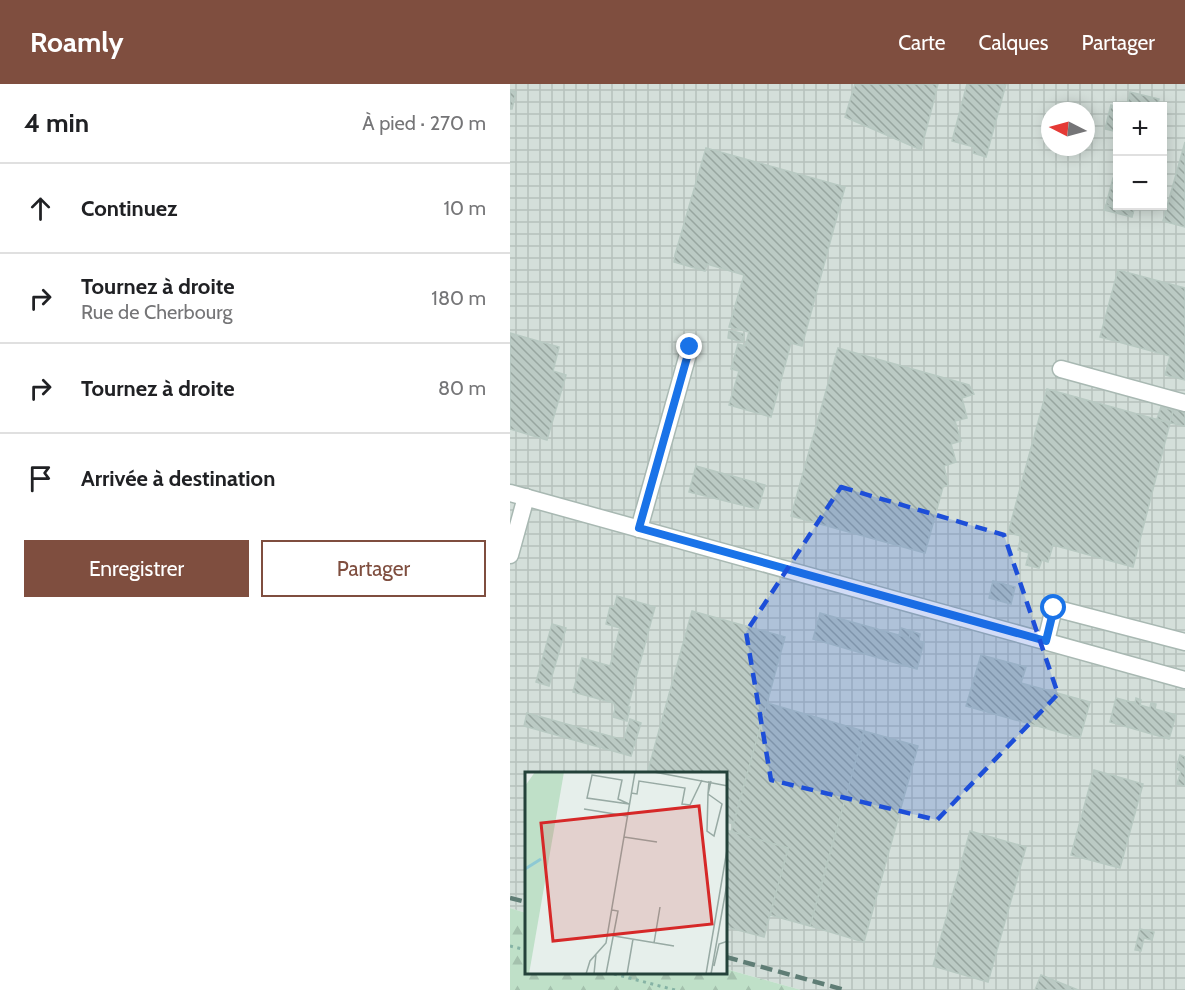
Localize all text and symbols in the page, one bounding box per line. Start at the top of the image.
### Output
text: Roamly [30,25,124,59]
text: Carte [898,30,946,55]
text: Calques [979,30,1049,55]
text: Partager [1082,30,1155,55]
north arrow [1041,102,1095,156]
map controls [1113,102,1167,210]
button: + [1113,102,1167,156]
text: 4 min [24,107,89,139]
text: À pied · 270 m [362,111,486,135]
button: − [1113,156,1167,210]
icon: ahead [24,192,57,225]
text: Continuez [81,195,178,222]
text: 10 m [443,196,486,220]
text: Tournez à droite [81,273,235,300]
icon: right [24,282,57,315]
text: 180 m [431,286,486,310]
text: Rue de Cherbourg [81,300,232,324]
route end [676,333,702,359]
icon: right [24,372,57,405]
text: Tournez à droite [81,375,235,402]
text: 80 m [438,376,486,400]
icon: arrive [24,462,57,495]
text: Arrivée à destination [81,465,275,492]
button: Enregistrer [24,540,249,597]
button: Partager [261,540,486,597]
route start [1040,594,1066,620]
inset map [525,772,728,975]

